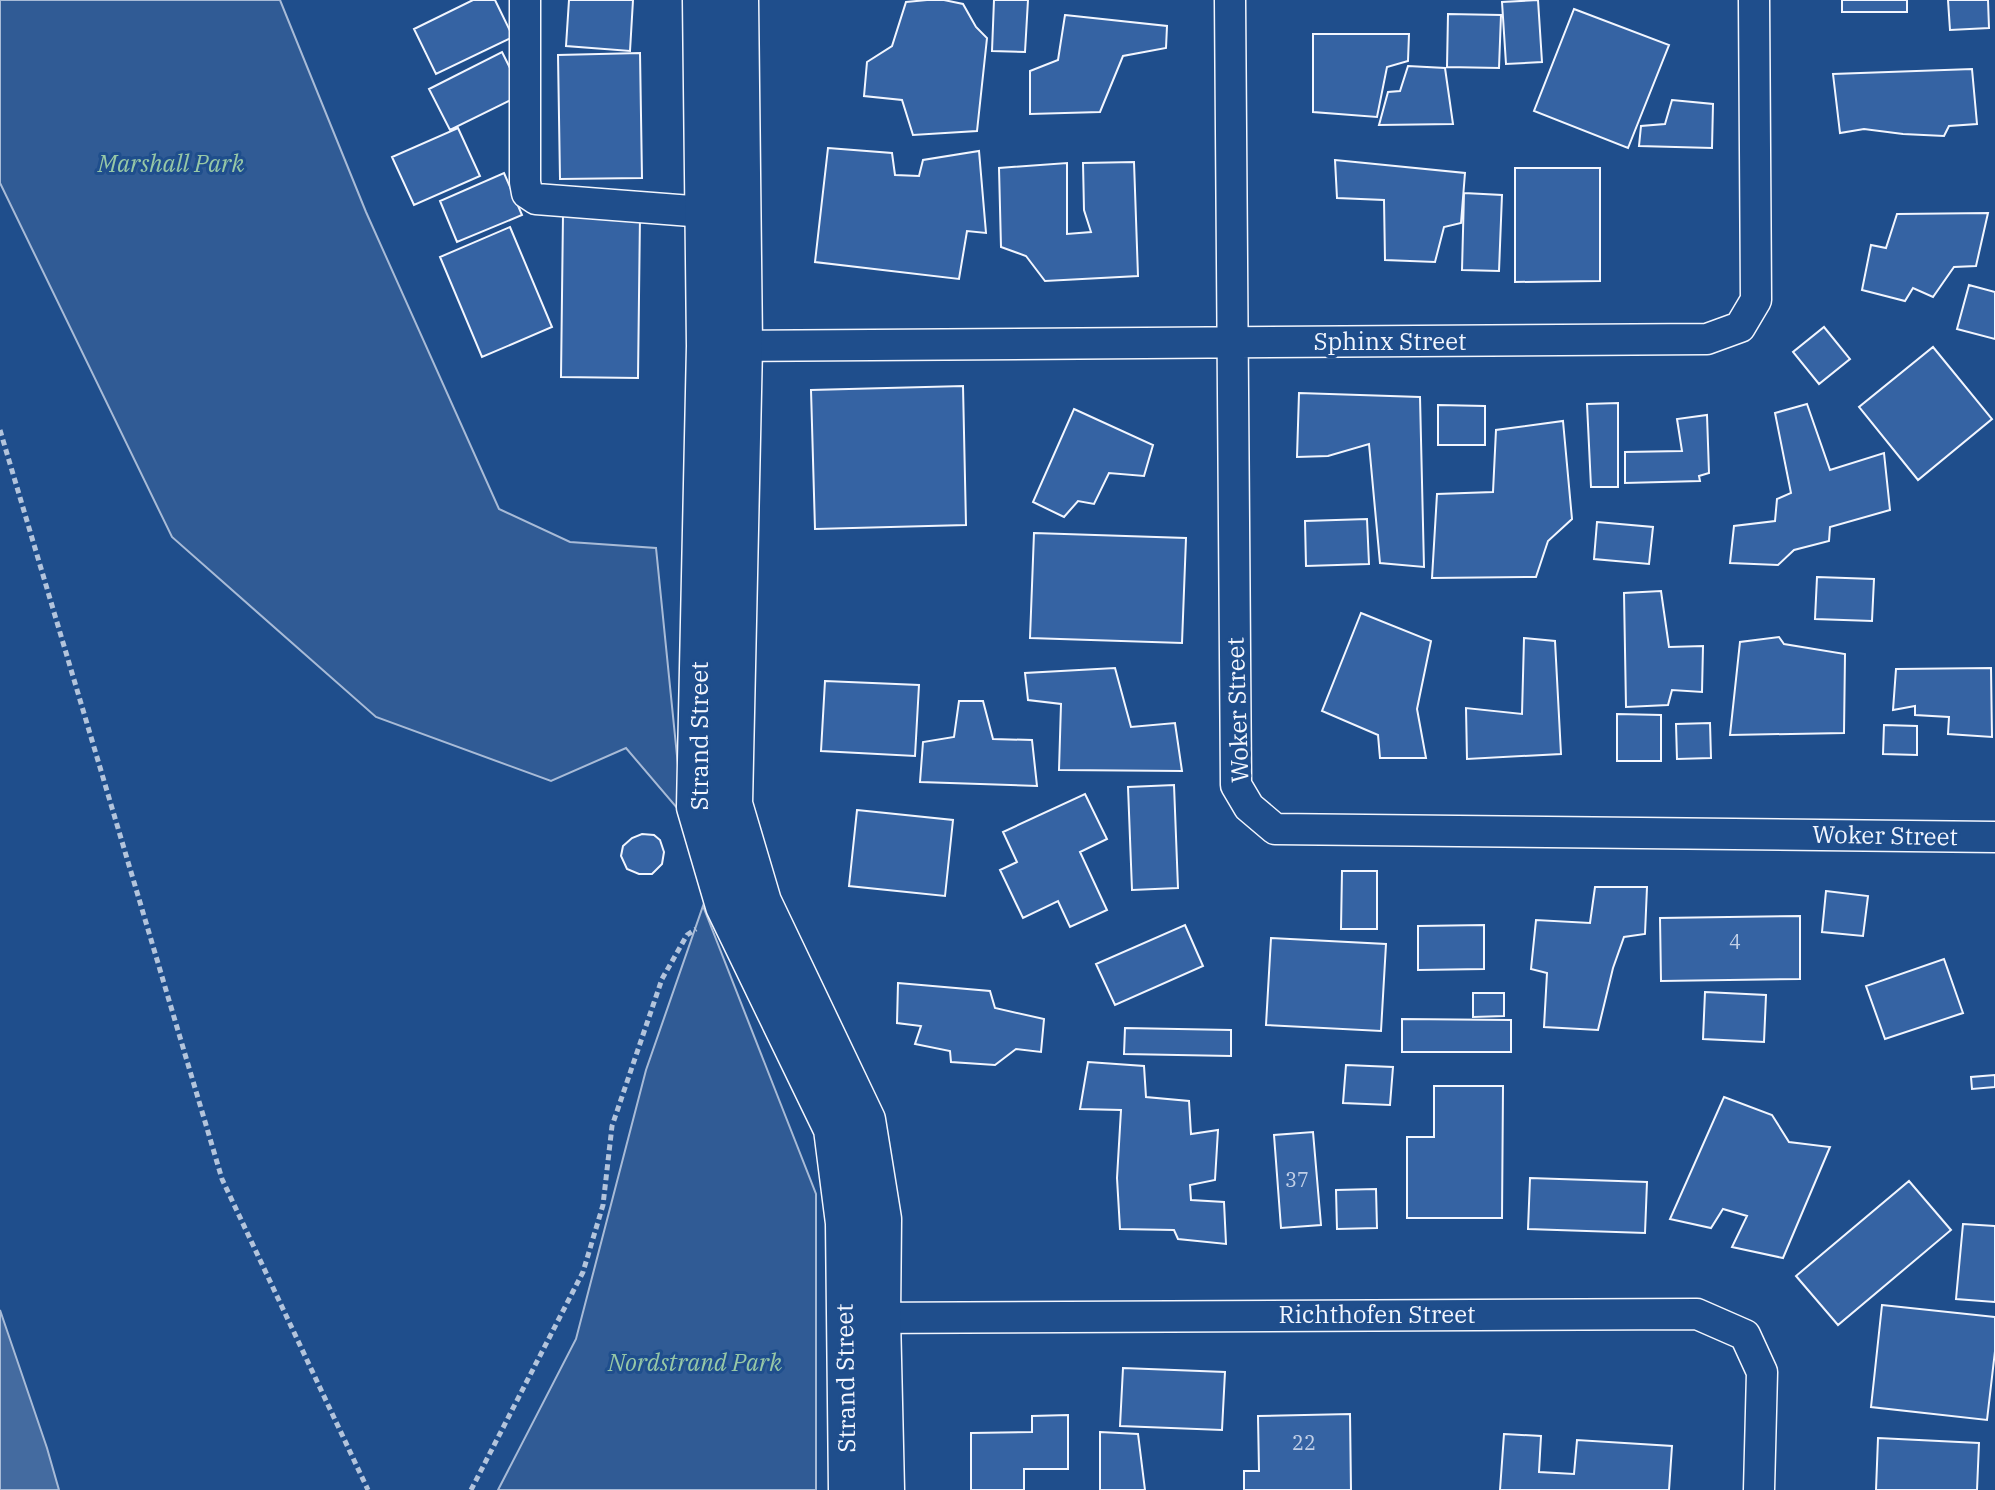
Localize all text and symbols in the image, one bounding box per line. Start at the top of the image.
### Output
park label: Marshall Park [97,147,245,179]
street label: Sphinx Street [1313,325,1467,357]
street label: Woker Street [1218,637,1256,783]
street label: Strand Street [683,661,715,811]
street label: Woker Street [1812,818,1958,852]
house number: 4 [1729,928,1741,955]
house number: 37 [1285,1166,1309,1193]
street label: Richthofen Street [1278,1298,1476,1330]
street label: Strand Street [828,1303,862,1453]
park label: Nordstrand Park [607,1346,782,1378]
house number: 22 [1292,1429,1316,1456]

